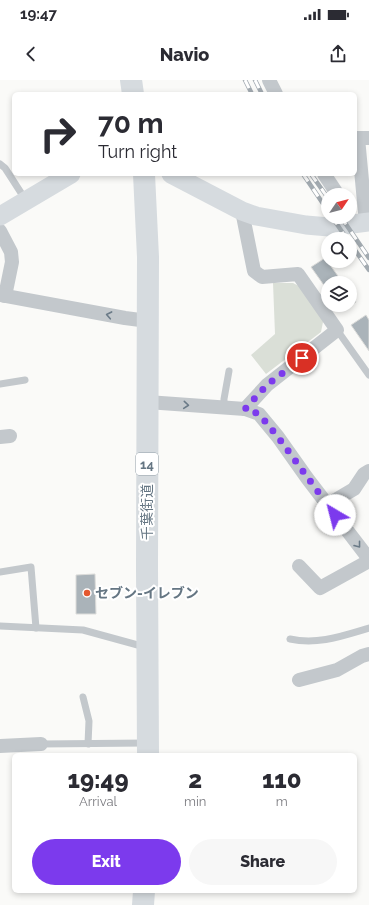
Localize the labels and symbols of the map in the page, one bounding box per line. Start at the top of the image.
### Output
north arrow [321,188,357,224]
one-way arrow [106,311,112,320]
pin [285,341,319,375]
one-way arrow [183,401,189,410]
road number: 14 [136,453,158,475]
street label: 千葉街道 [139,484,155,540]
position arrow [314,494,356,536]
one-way arrow [353,541,361,548]
place label: セブン-イレブン [95,585,199,601]
marker: セブン-イレブン [82,588,92,598]

